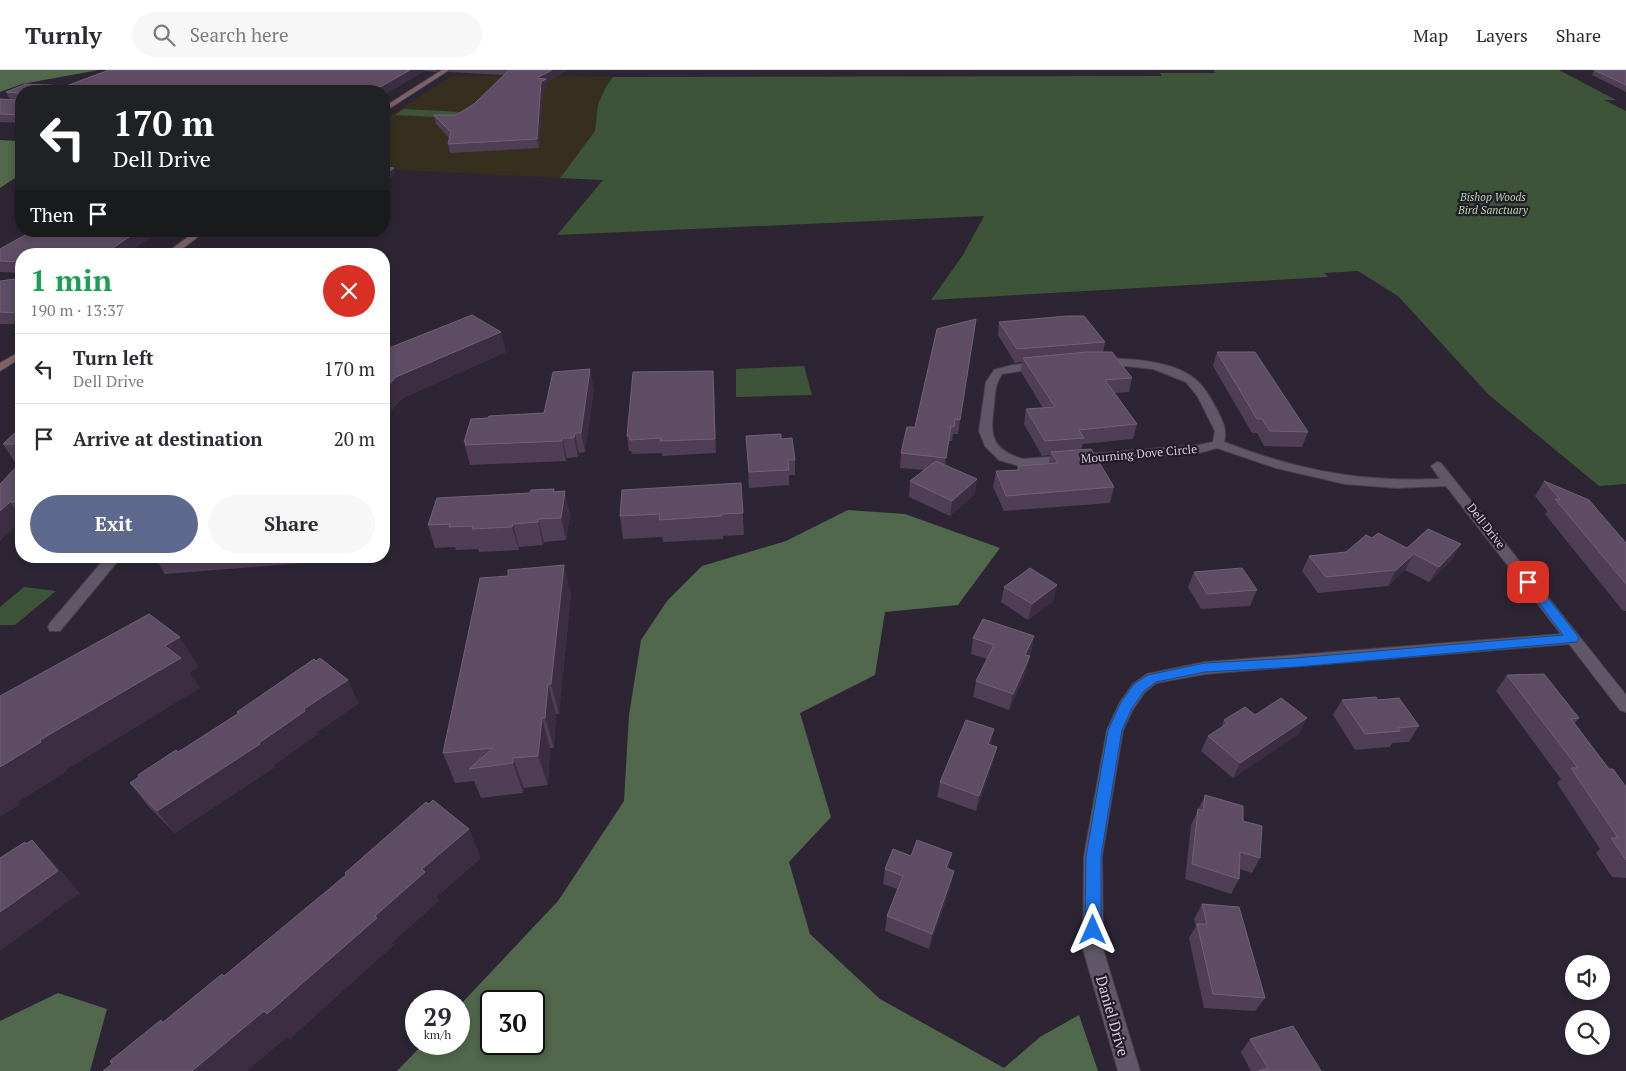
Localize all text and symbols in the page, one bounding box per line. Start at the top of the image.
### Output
search box [132,12,482,57]
text: Turnly [25,19,102,51]
icon: search [150,21,178,49]
text: Search here [190,22,288,47]
text: Map [1413,23,1448,47]
text: Layers [1476,23,1528,47]
text: Share [1556,23,1601,47]
text: 170 m [113,100,214,146]
icon: left [30,105,95,170]
text: Dell Drive [113,144,211,173]
park label: Bishop Woods Bird Sanctuary [1457,190,1529,217]
icon: arrive [84,200,112,228]
text: Then [30,202,74,227]
text: 1 min [30,260,112,300]
button: close [323,265,375,317]
text: 190 m · 13:37 [30,299,124,321]
text: Turn left [73,345,154,370]
icon: left [30,355,58,383]
text: 170 m [324,356,375,381]
text: Dell Drive [73,370,144,392]
icon: arrive [30,425,58,453]
text: Arrive at destination [73,426,262,451]
text: 20 m [334,426,375,451]
street label: Mourning Dove Circle [1080,441,1198,466]
button: Exit [30,495,198,553]
button: Share [208,495,375,553]
street label: Dell Drive [1464,500,1509,551]
pin [1507,561,1549,603]
icon: arrive [1514,568,1542,596]
position arrow [1066,903,1118,955]
map controls [1565,955,1610,1055]
button: sound [1565,955,1610,1000]
street label: Daniel Drive [1092,973,1134,1058]
speed limit sign: 30 [480,990,545,1055]
text: 29 [423,1000,452,1033]
button: search [1565,1010,1610,1055]
text: km/h [424,1027,451,1042]

